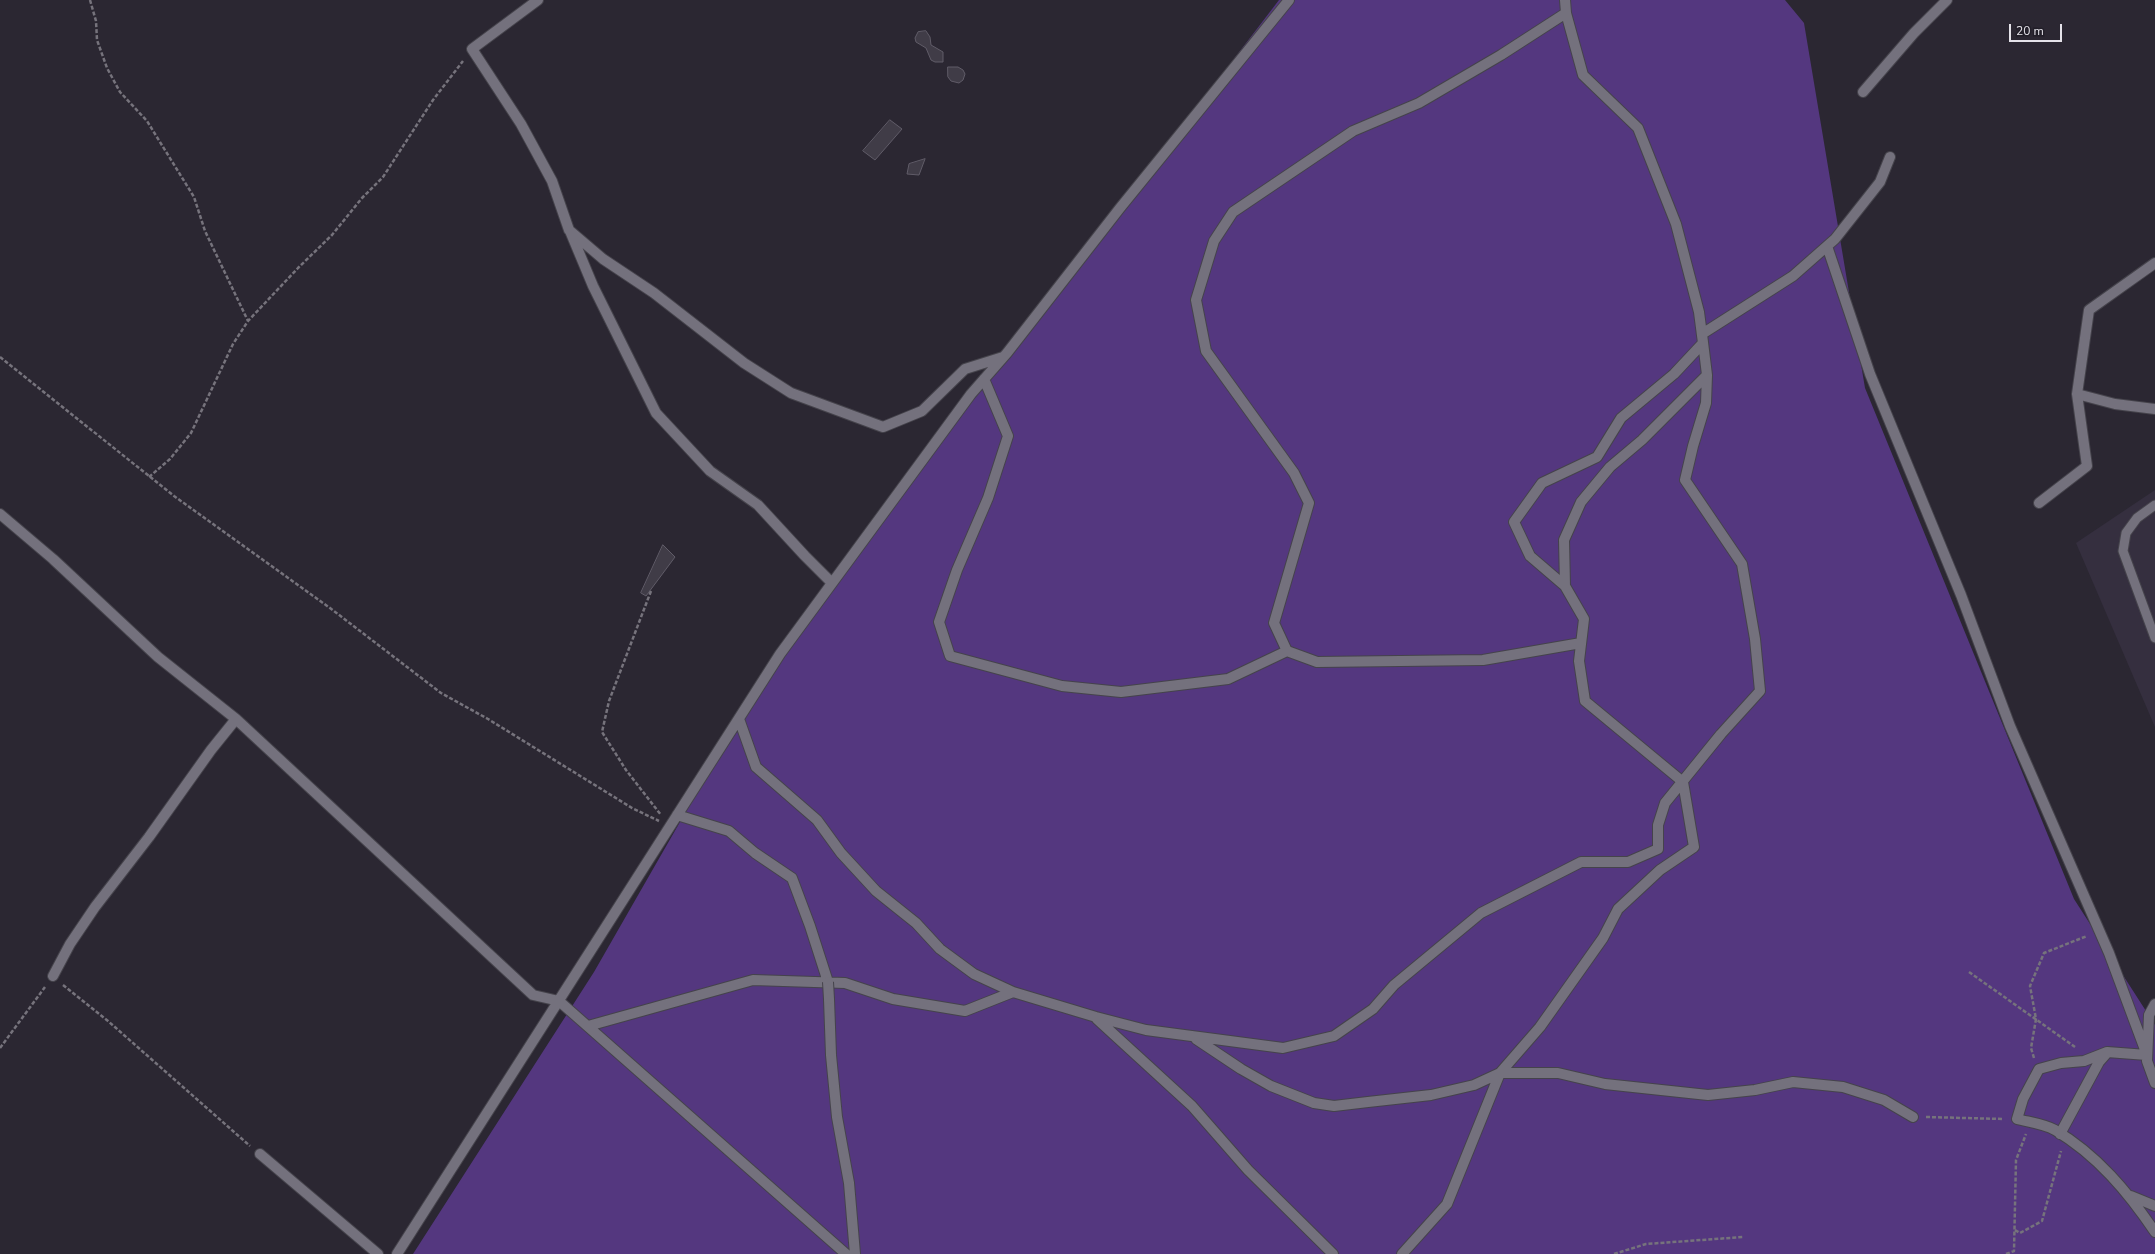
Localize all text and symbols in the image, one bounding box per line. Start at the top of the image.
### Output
scale bar [2011,16,2064,42]
text: 20 m [2016,23,2044,39]

